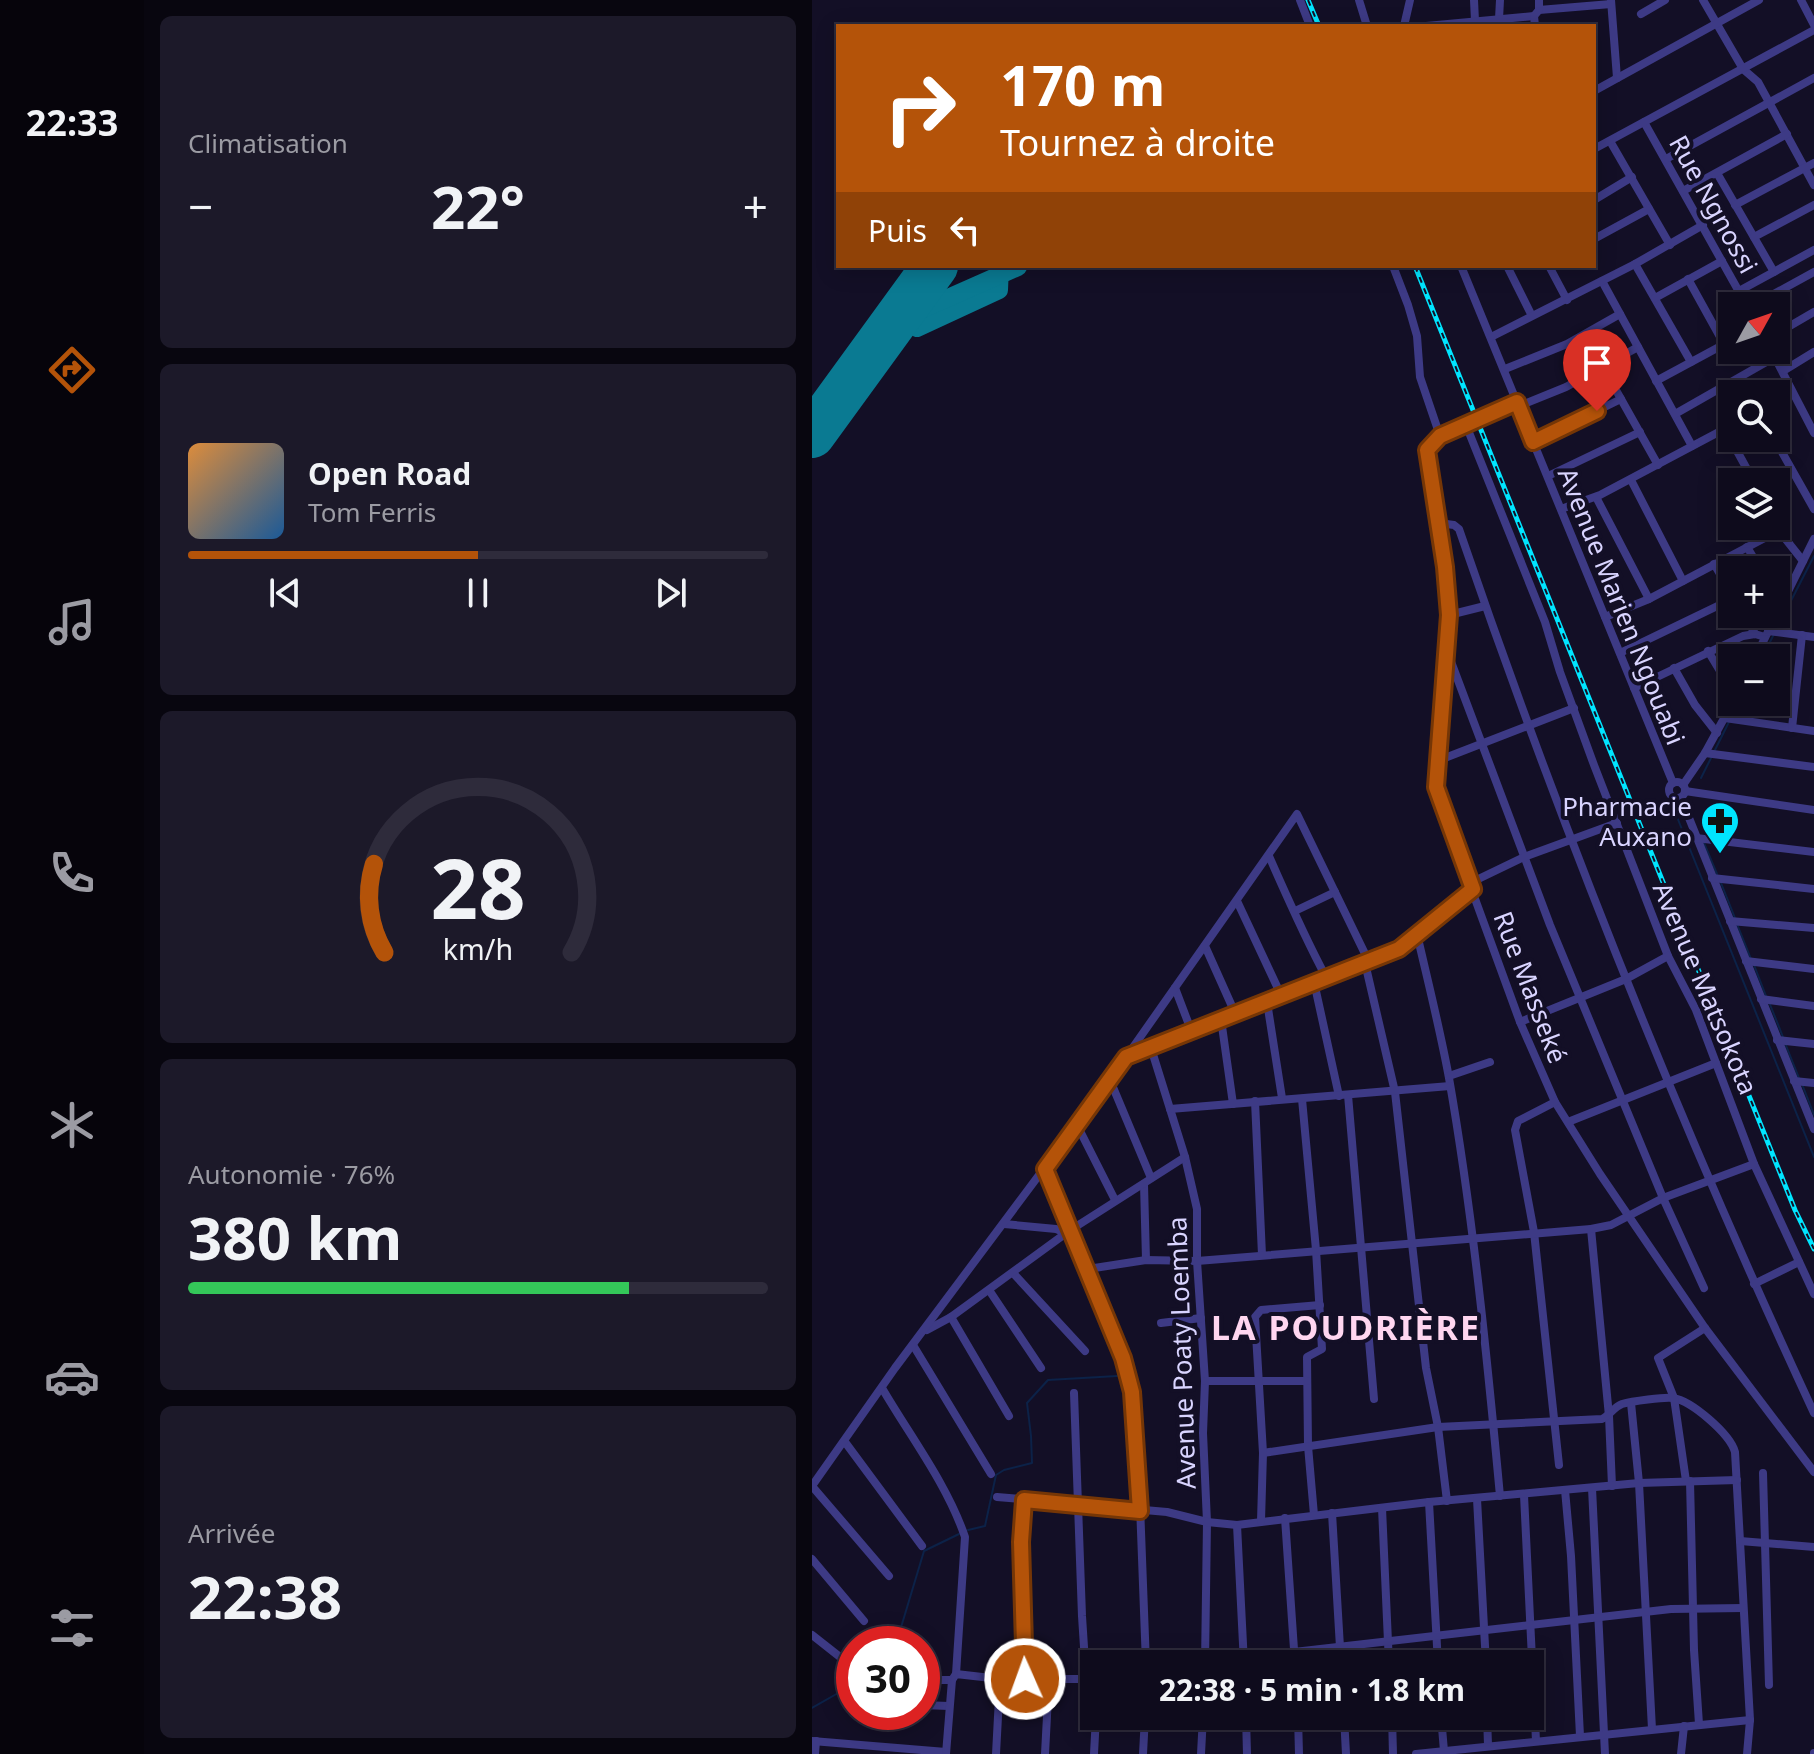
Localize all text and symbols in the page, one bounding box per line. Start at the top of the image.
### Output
text: 170 m [1000,46,1165,122]
icon: right [868,56,972,160]
text: 22:33 [26,98,118,147]
text: Tournez à droite [1000,118,1275,167]
text: Climatisation [188,125,348,161]
street label: Rue Ngnossi [1661,128,1767,280]
text: 22° [431,165,525,247]
text: − [188,176,213,236]
text: + [743,176,768,236]
icon: left [943,208,987,252]
text: Puis [868,210,927,251]
north arrow [1718,292,1790,364]
map controls [1718,292,1790,716]
pin [1563,329,1631,411]
icon: arrive [1575,341,1619,385]
icon: directions [44,342,100,398]
button: search [1718,380,1790,452]
text: Open Road [308,453,471,494]
street label: Avenue Marien Ngouabi [1550,462,1694,750]
button: layers [1718,468,1790,540]
text: Tom Ferris [308,494,436,530]
button: + [1718,556,1790,628]
icon: previous [263,571,307,615]
icon: pause [456,571,500,615]
icon: next [649,571,693,615]
icon: music [44,594,100,650]
button: − [1718,644,1790,716]
place label: Pharmacie Auxano [1562,788,1692,854]
pharmacy icon: Pharmacie Auxano [1699,800,1741,855]
text: 28 [430,830,526,943]
icon: phone [44,845,100,901]
street label: Avenue Matsokota [1645,876,1767,1100]
street label: Rue Masseké [1486,906,1576,1068]
text: km/h [443,929,513,968]
icon: climate [44,1097,100,1153]
text: Autonomie · 76% [188,1156,395,1192]
text: 380 km [188,1196,402,1278]
street label: Avenue Poaty Loemba [1158,1216,1204,1490]
district label: LA POUDRIÈRE [1211,1304,1481,1350]
icon: car [44,1349,100,1405]
text: Arrivée [188,1515,275,1551]
text: 22:38 [188,1555,342,1637]
icon: filters [44,1600,100,1656]
speed limit sign: 30 [836,1626,940,1730]
position arrow [983,1637,1067,1721]
text: 22:38 · 5 min · 1.8 km [1159,1669,1465,1710]

